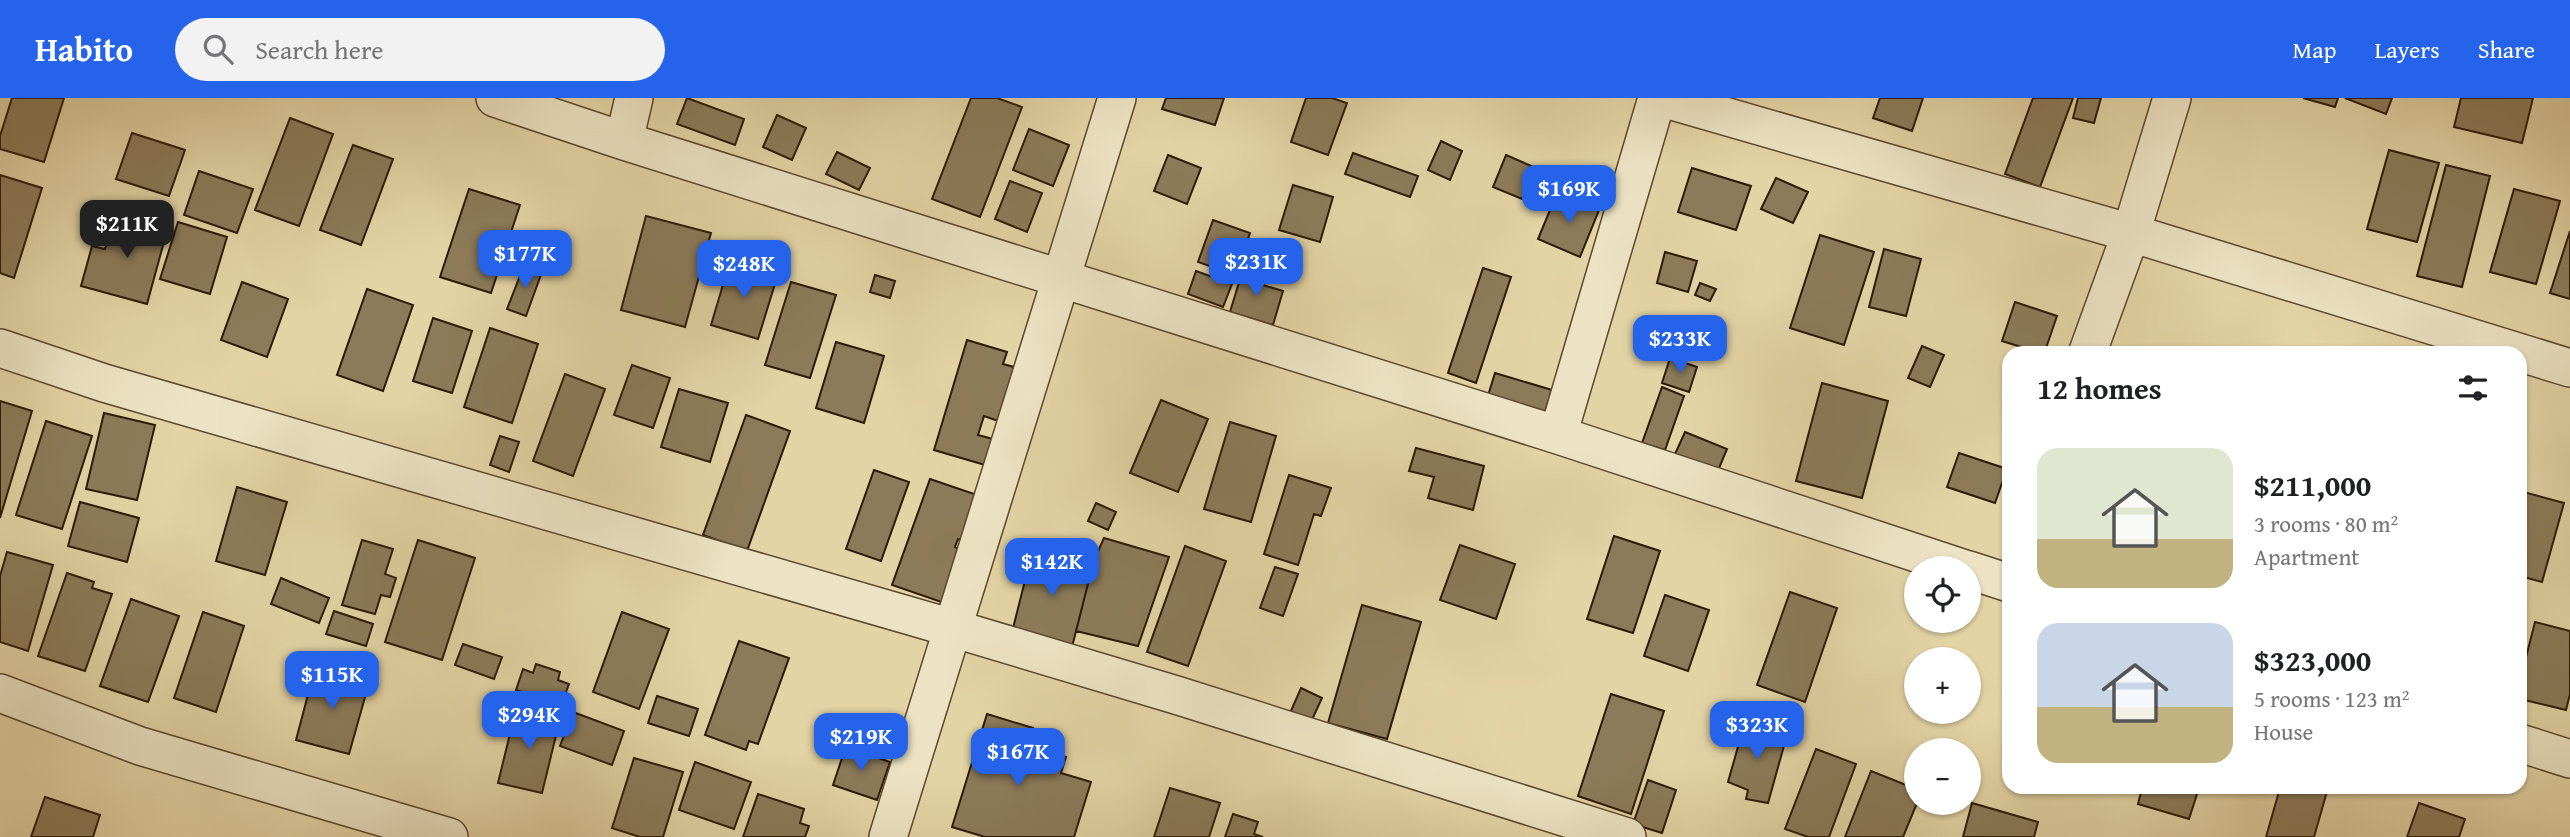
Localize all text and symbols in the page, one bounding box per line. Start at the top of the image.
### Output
search box [175,18,665,81]
text: Habito [35,25,133,73]
icon: search [199,30,237,68]
text: Search here [255,30,383,69]
text: Map [2293,32,2336,67]
text: Layers [2374,32,2440,67]
text: Share [2478,32,2535,67]
pin: $169K [1520,166,1618,225]
text: $169K [1538,171,1600,204]
pin: $211K [78,200,176,260]
text: $211K [96,206,158,239]
pin: $177K [476,230,574,290]
text: $177K [494,236,556,269]
pin: $231K [1207,238,1305,298]
pin: $248K [695,240,793,300]
text: $231K [1225,244,1287,277]
text: $248K [713,246,775,279]
pin: $233K [1631,316,1729,375]
text: $233K [1649,321,1711,354]
text: 12 homes [2037,366,2162,410]
icon: filters [2454,369,2492,407]
text: $211,000 [2254,463,2371,507]
icon: home [2093,476,2177,560]
text: 3 rooms · 80 m² [2254,507,2398,540]
pin: $142K [1003,538,1101,598]
text: Apartment [2254,540,2359,573]
text: $142K [1021,544,1083,577]
map controls [1904,556,1981,815]
button: locate [1904,556,1981,633]
text: $323,000 [2254,638,2371,682]
button: + [1904,647,1981,724]
icon: home [2093,651,2177,735]
pin: $115K [283,652,381,711]
text: $115K [301,657,363,690]
text: 5 rooms · 123 m² [2254,682,2409,715]
pin: $294K [480,692,578,751]
text: $294K [498,697,560,730]
pin: $323K [1708,702,1806,761]
text: $323K [1726,707,1788,740]
pin: $219K [812,714,910,773]
text: House [2254,715,2313,748]
text: $219K [830,719,892,752]
pin: $167K [969,728,1067,788]
text: $167K [987,734,1049,767]
button: − [1904,738,1981,815]

